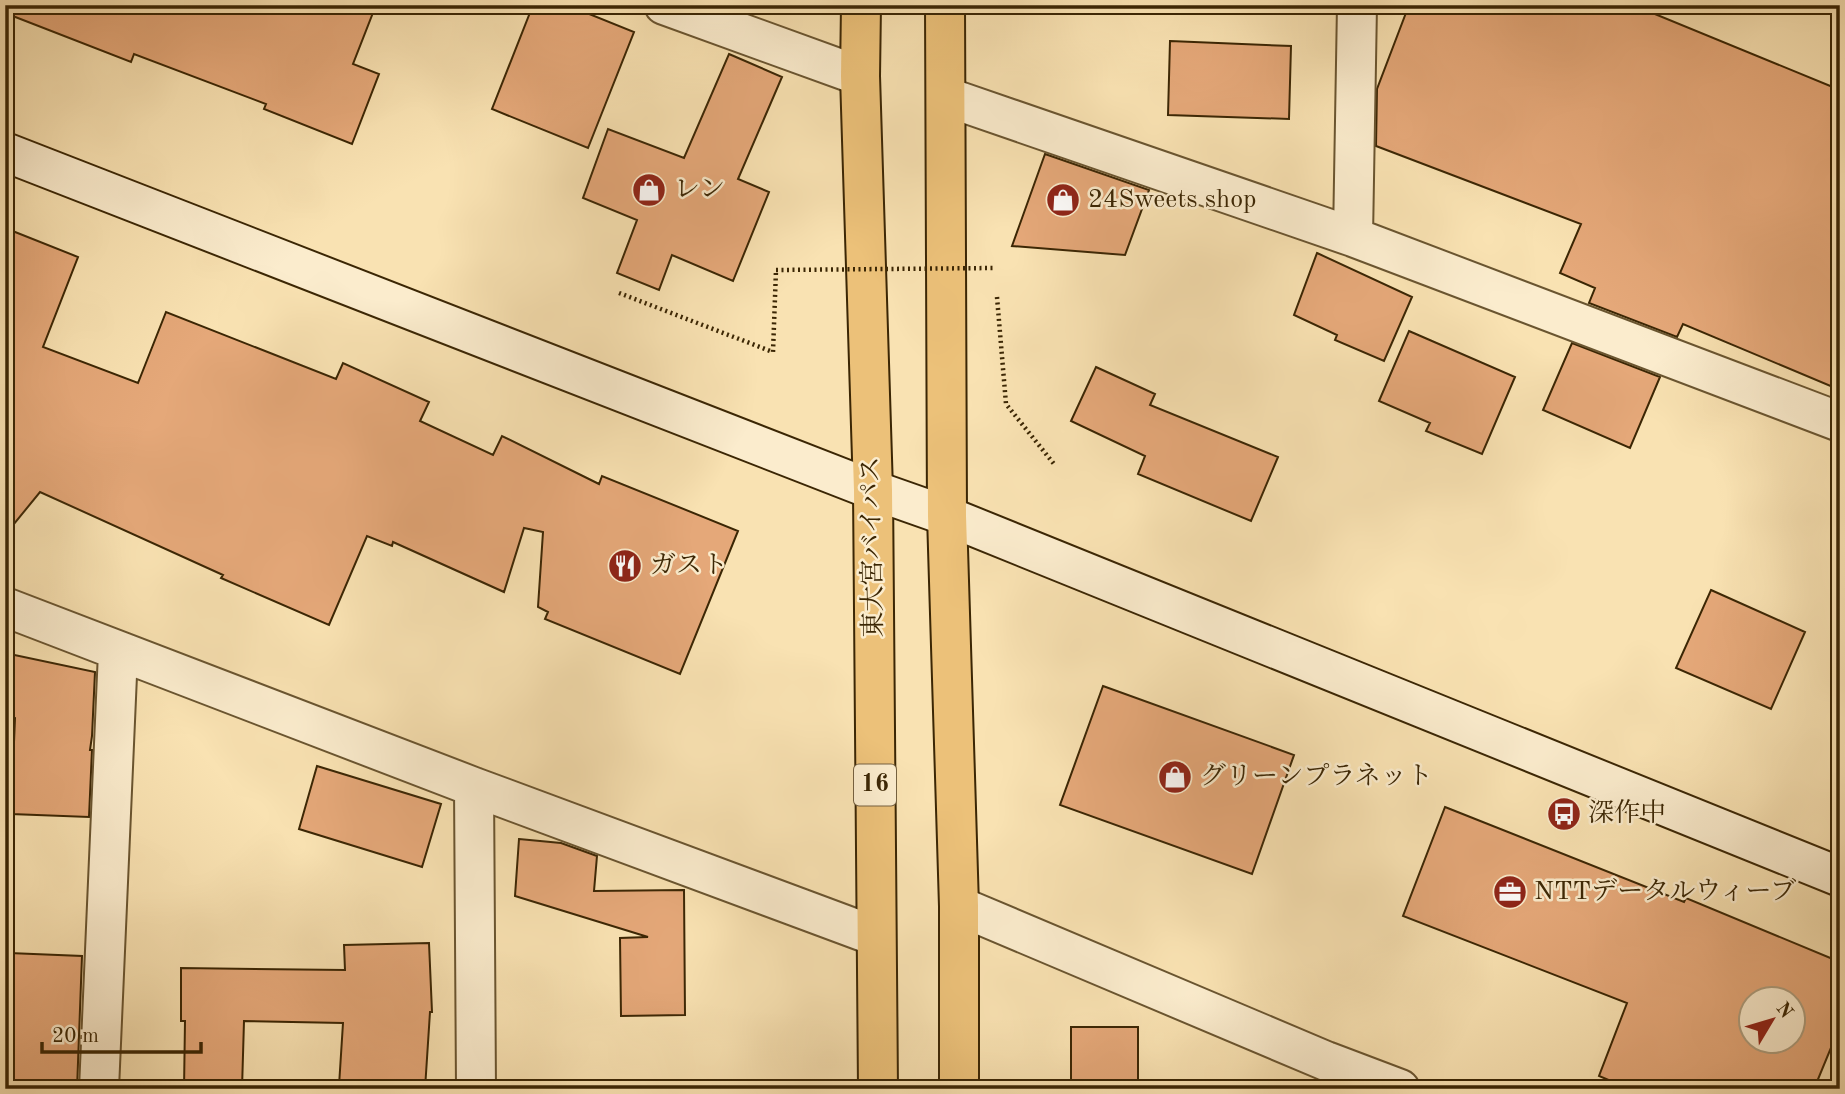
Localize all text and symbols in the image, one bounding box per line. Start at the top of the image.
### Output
shop icon: レン [630,171,668,209]
place label: レン [674,177,725,203]
shop icon: 24Sweets shop [1044,181,1082,219]
place label: 24Sweets shop [1088,187,1257,213]
street label: 東大宮バイパス [856,456,888,638]
restaurant icon: ガスト [606,547,644,585]
place label: ガスト [650,552,728,579]
shop icon: グリーンプラネット [1156,758,1194,796]
place label: グリーンプラネット [1200,762,1433,790]
road number: 16 [854,764,896,806]
bus stop icon: 深作中 [1545,795,1583,833]
place label: 深作中 [1588,799,1666,827]
office icon: NTTデータルウィーブ [1491,873,1529,911]
place label: NTTデータルウィーブ [1534,877,1796,905]
north arrow [1736,986,1806,1056]
text: N [1771,999,1796,1023]
scale bar [42,1010,201,1054]
text: 20 m [52,1026,99,1047]

